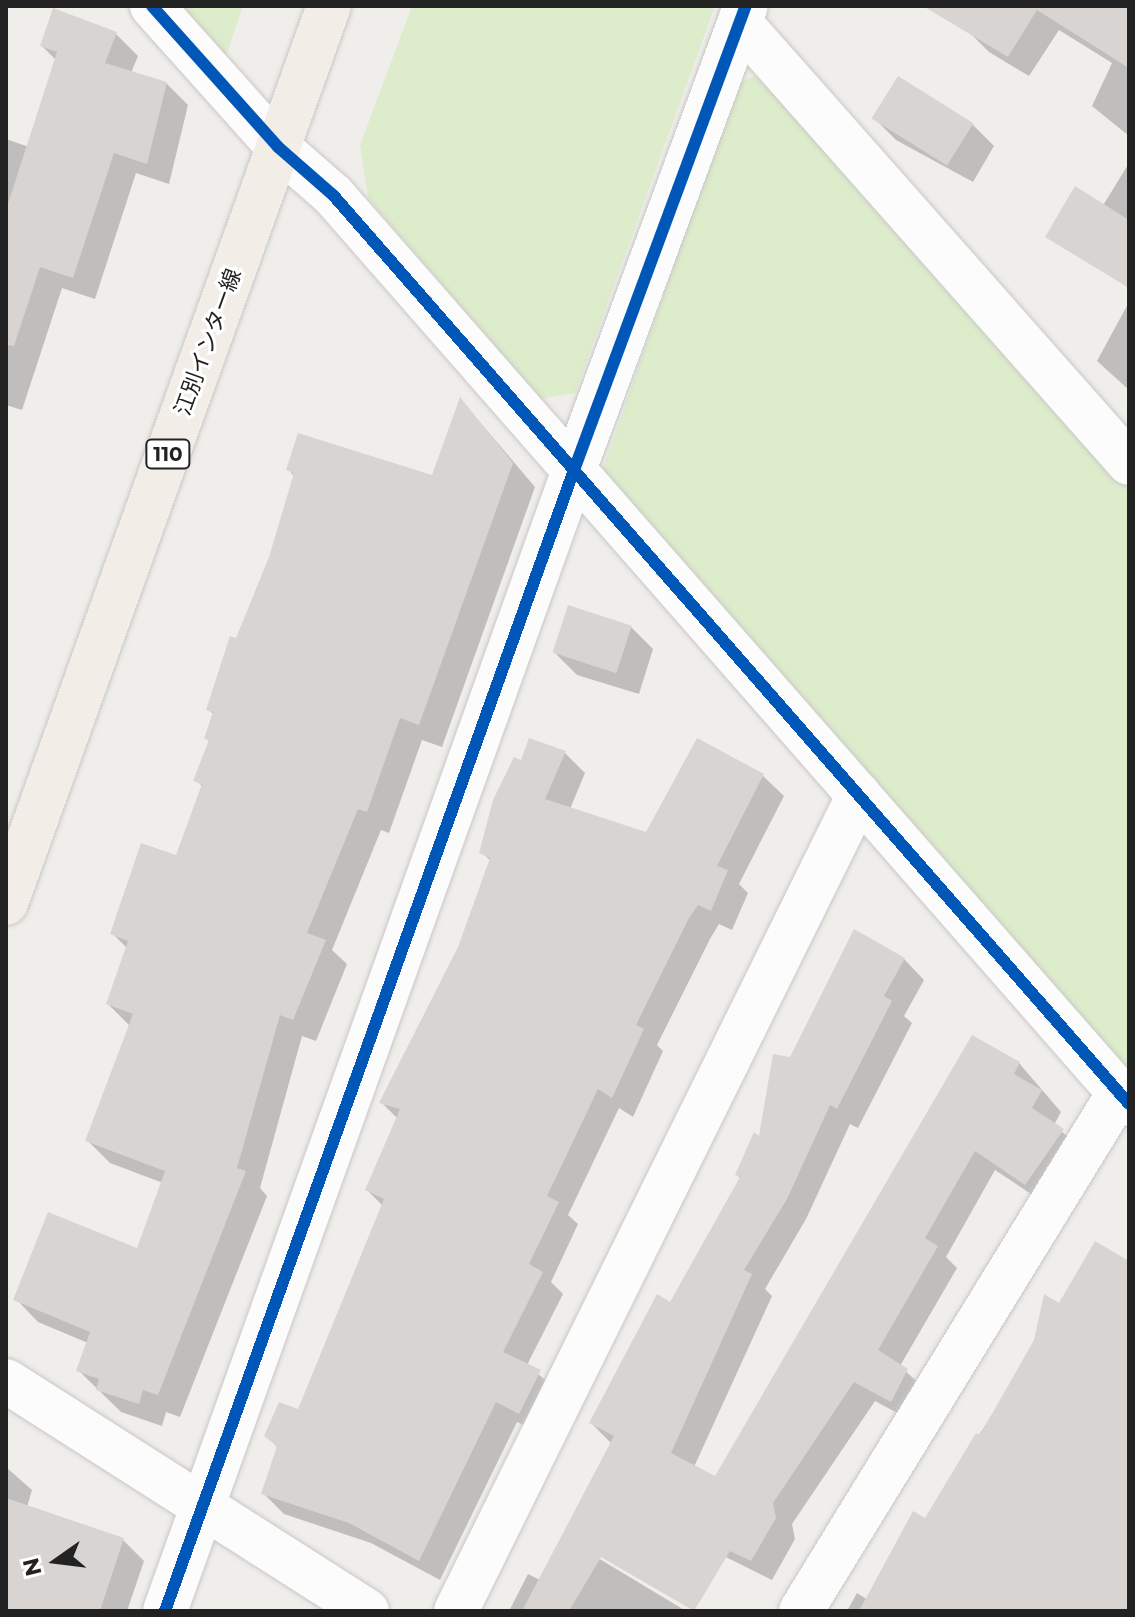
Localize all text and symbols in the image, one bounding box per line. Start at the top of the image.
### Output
street label: 江別インター線 [169,265,247,419]
road number: 110 [144,438,192,470]
north arrow [16,1521,96,1601]
text: N [17,1555,47,1579]

